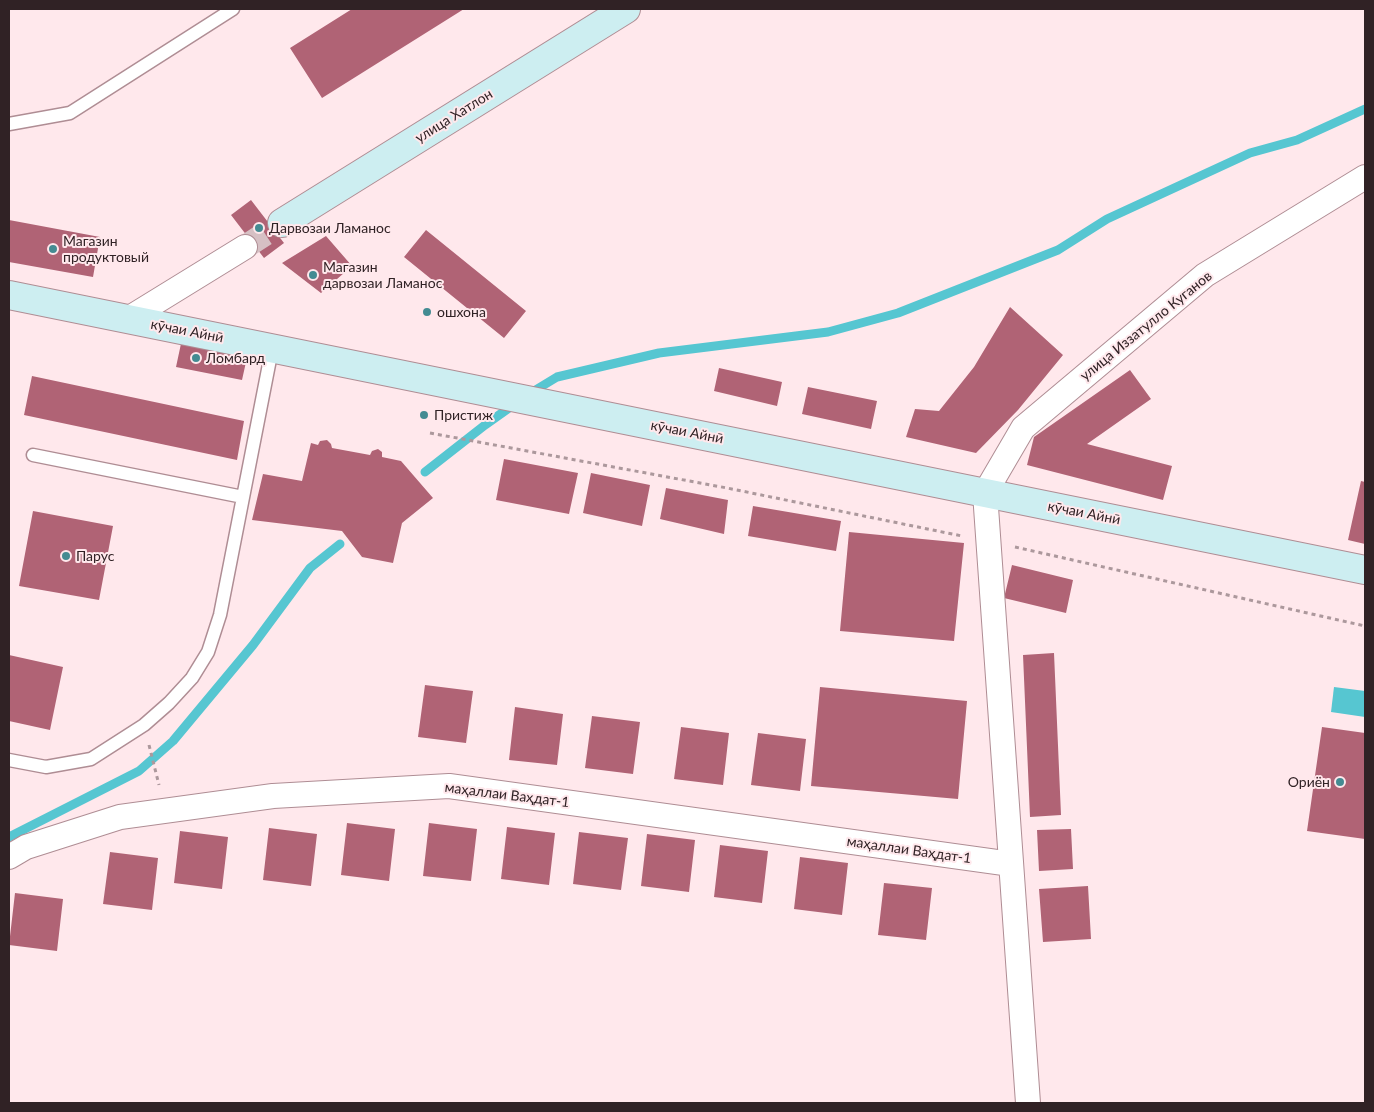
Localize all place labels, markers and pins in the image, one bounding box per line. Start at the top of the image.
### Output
place label: Дарвозаи Ламанос [269,220,391,236]
marker: Дарвозаи Ламанос [253,222,265,234]
place label: Магазин продуктовый [63,233,149,266]
marker: Магазин продуктовый [47,243,59,255]
place label: Магазин дарвозаи Ламанос [323,259,442,292]
marker: Магазин дарвозаи Ламанос [307,269,319,281]
place label: ошхона [437,304,486,320]
marker: ошхона [421,306,433,318]
place label: Ломбард [206,350,265,366]
marker: Ломбард [190,352,202,364]
place label: Пристиж [434,407,493,423]
marker: Пристиж [418,409,430,421]
place label: Парус [76,548,114,564]
marker: Парус [60,550,72,562]
place label: Ориён [1288,774,1330,790]
marker: Ориён [1334,776,1346,788]

